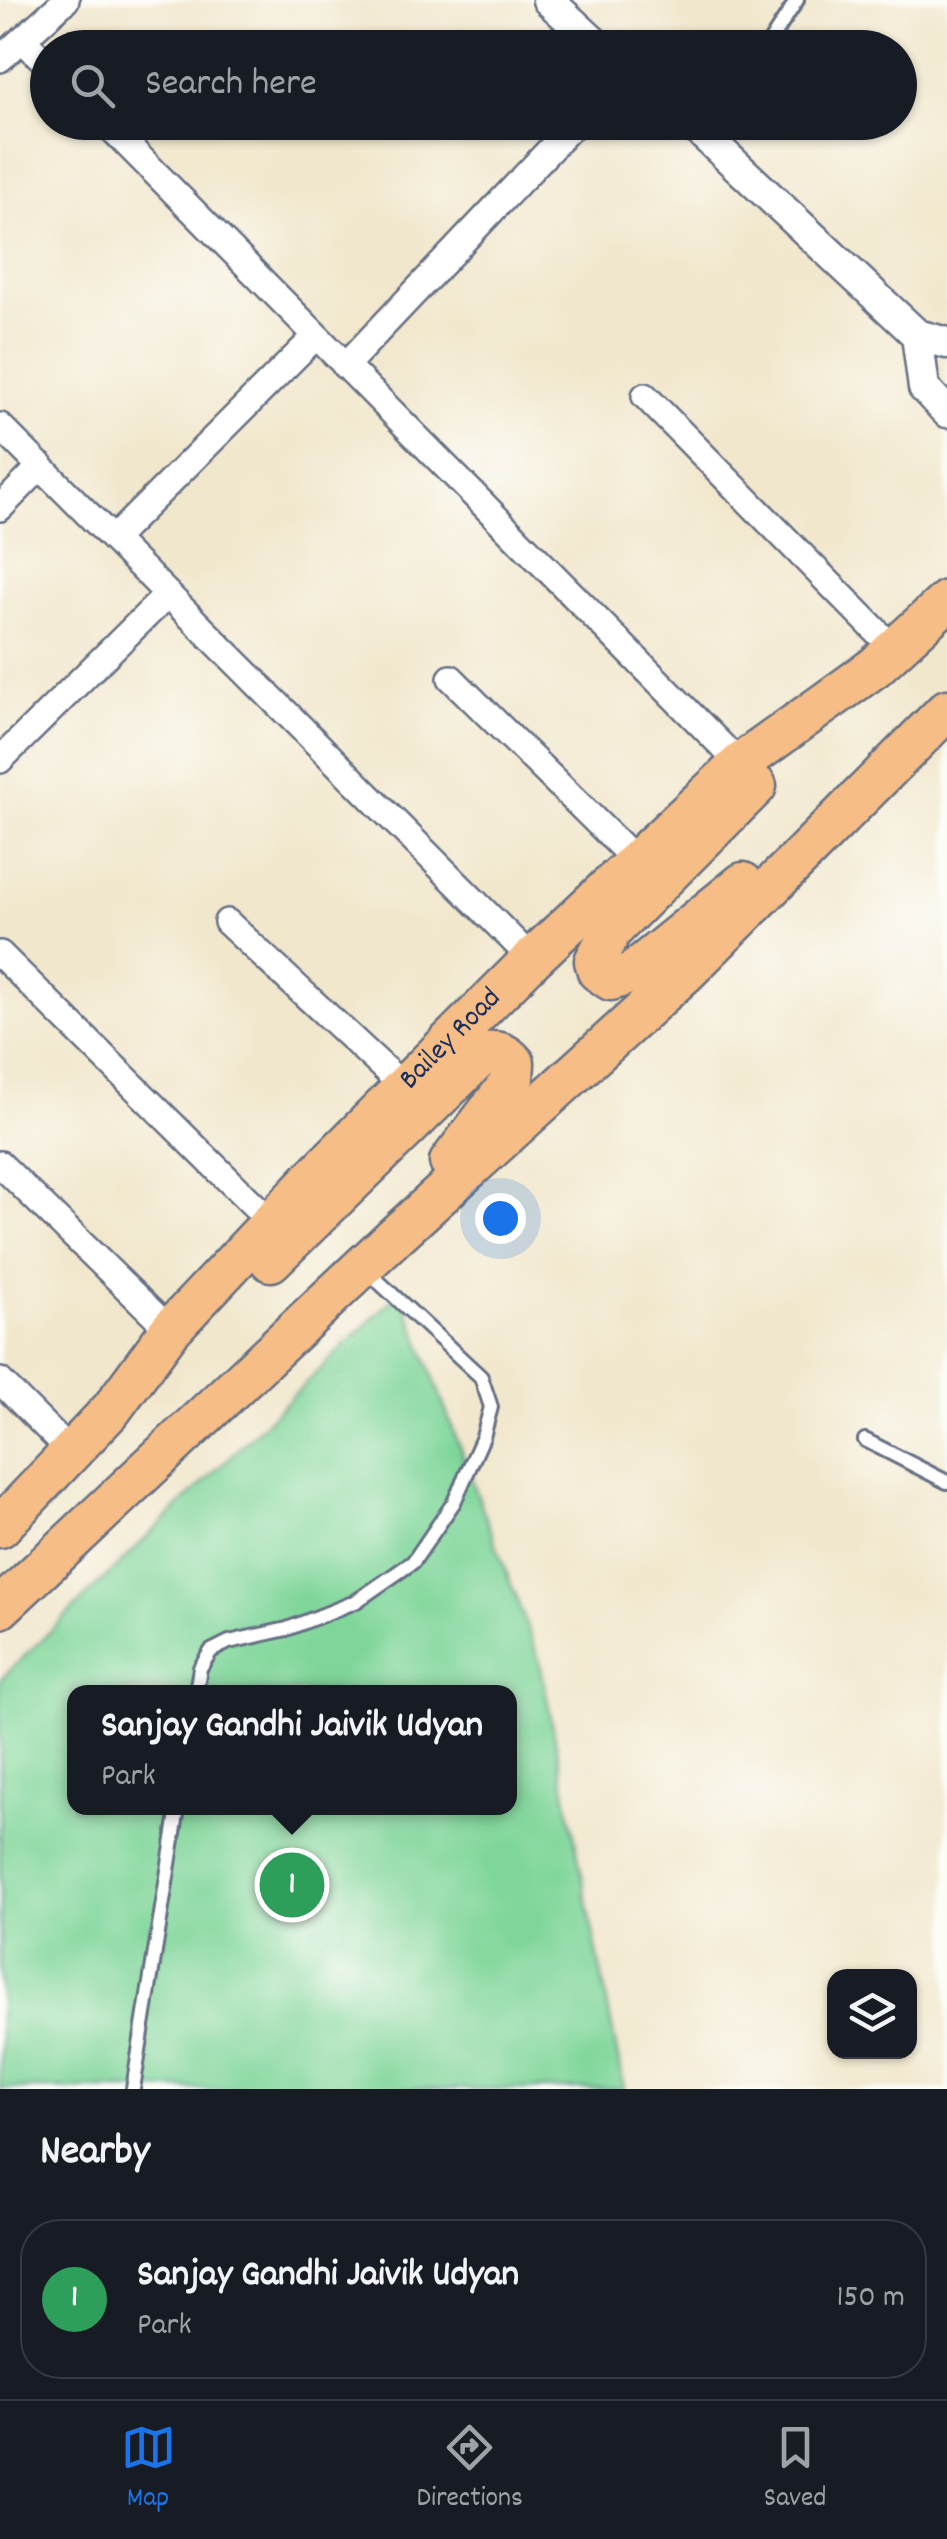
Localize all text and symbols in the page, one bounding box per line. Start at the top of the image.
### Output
search box [30,30,917,140]
icon: search [65,58,120,113]
text: Search here [145,58,317,113]
street label: Bailey Road [390,979,512,1101]
your location [475,1193,526,1244]
popup [67,1685,517,1815]
text: Sanjay Gandhi Jaivik Udyan [101,1700,483,1755]
text: Park [101,1755,156,1801]
pin: 1 [260,1848,324,1922]
map controls [827,1969,917,2059]
button: layers [827,1969,917,2059]
text: Nearby [40,2124,150,2184]
text: Sanjay Gandhi Jaivik Udyan [137,2249,519,2304]
text: 1 [71,2276,78,2322]
text: 150 m [836,2276,905,2322]
text: Park [137,2304,192,2350]
tab: Map [121,2420,176,2520]
tab: Directions [417,2420,523,2520]
tab: Saved [764,2420,826,2520]

